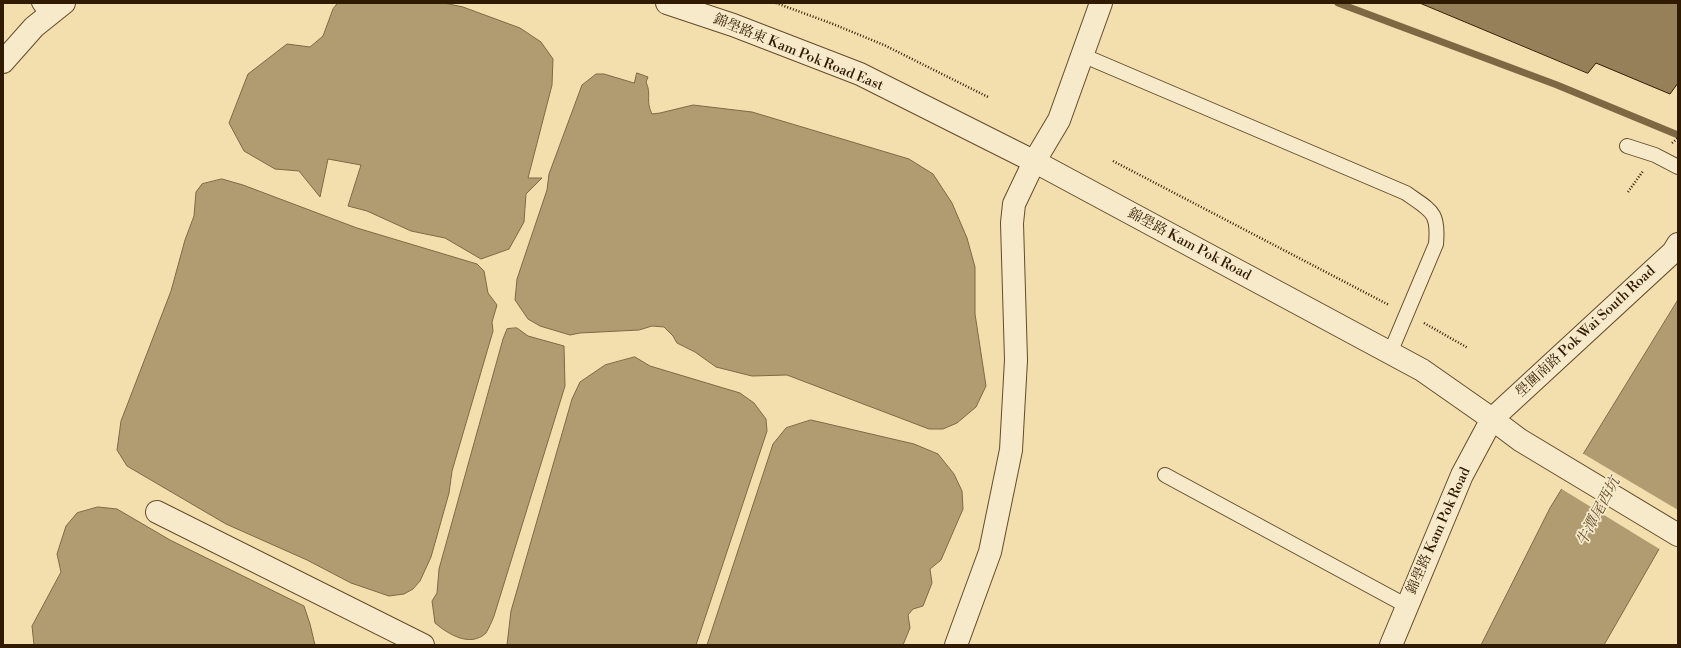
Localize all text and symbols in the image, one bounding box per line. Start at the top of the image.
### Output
street label: 錦壆路東 Kam Pok Road East [711,11,885,95]
street label: 錦壆路 Kam Pok Road [1125,205,1253,285]
street label: 壆圍南路 Pok Wai South Road [1513,263,1659,401]
street label: 錦壆路 Kam Pok Road [1403,465,1475,597]
water label: 牛潭尾西坑 [1573,475,1625,549]

